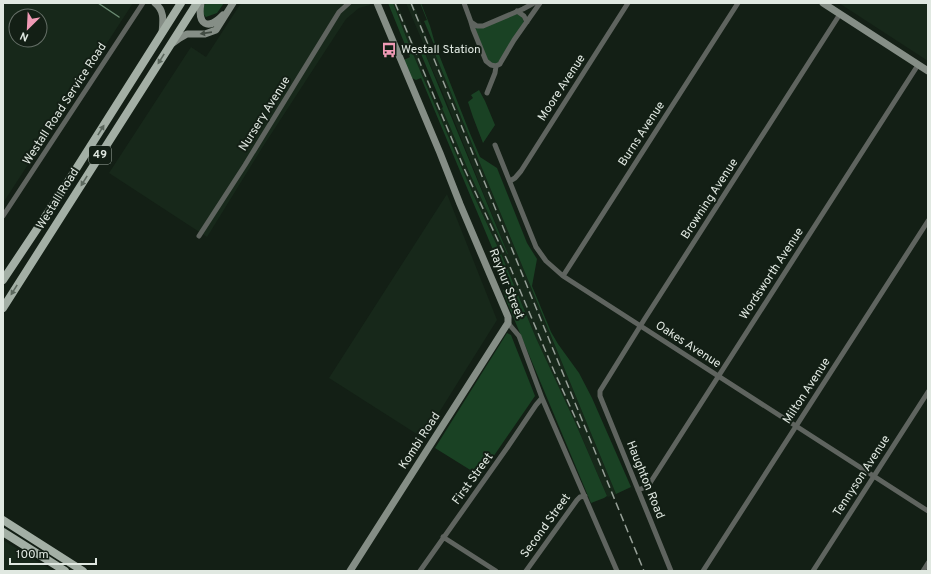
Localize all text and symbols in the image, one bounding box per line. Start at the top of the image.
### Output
north arrow [8,8,48,48]
text: N [18,28,31,44]
one-way arrow [199,29,212,36]
street label: Westall Road Service Road [19,40,111,168]
bus stop icon: Westall Station [380,41,398,59]
place label: Westall Station [401,42,481,58]
street label: Moore Avenue [534,52,590,124]
one-way arrow [157,54,165,64]
street label: Nursery Avenue [236,73,294,155]
street label: Burns Avenue [615,99,669,169]
one-way arrow [97,125,105,135]
road number: 49 [89,146,111,164]
street label: Browning Avenue [678,155,742,243]
street label: Westall Road [33,165,83,233]
one-way arrow [80,176,88,186]
street label: Wordsworth Avenue [736,225,808,323]
street label: Rayhur Street [485,246,527,322]
one-way arrow [10,285,18,296]
street label: Oakes Avenue [652,318,724,372]
street label: Milton Avenue [780,355,834,427]
street label: Kombi Road [396,409,444,473]
street label: Tennyson Avenue [830,432,894,520]
street label: Haughton Road [622,439,668,521]
street label: First Street [449,450,497,508]
street label: Second Street [517,491,575,561]
scale bar [10,540,96,566]
text: 100 m [16,547,49,563]

